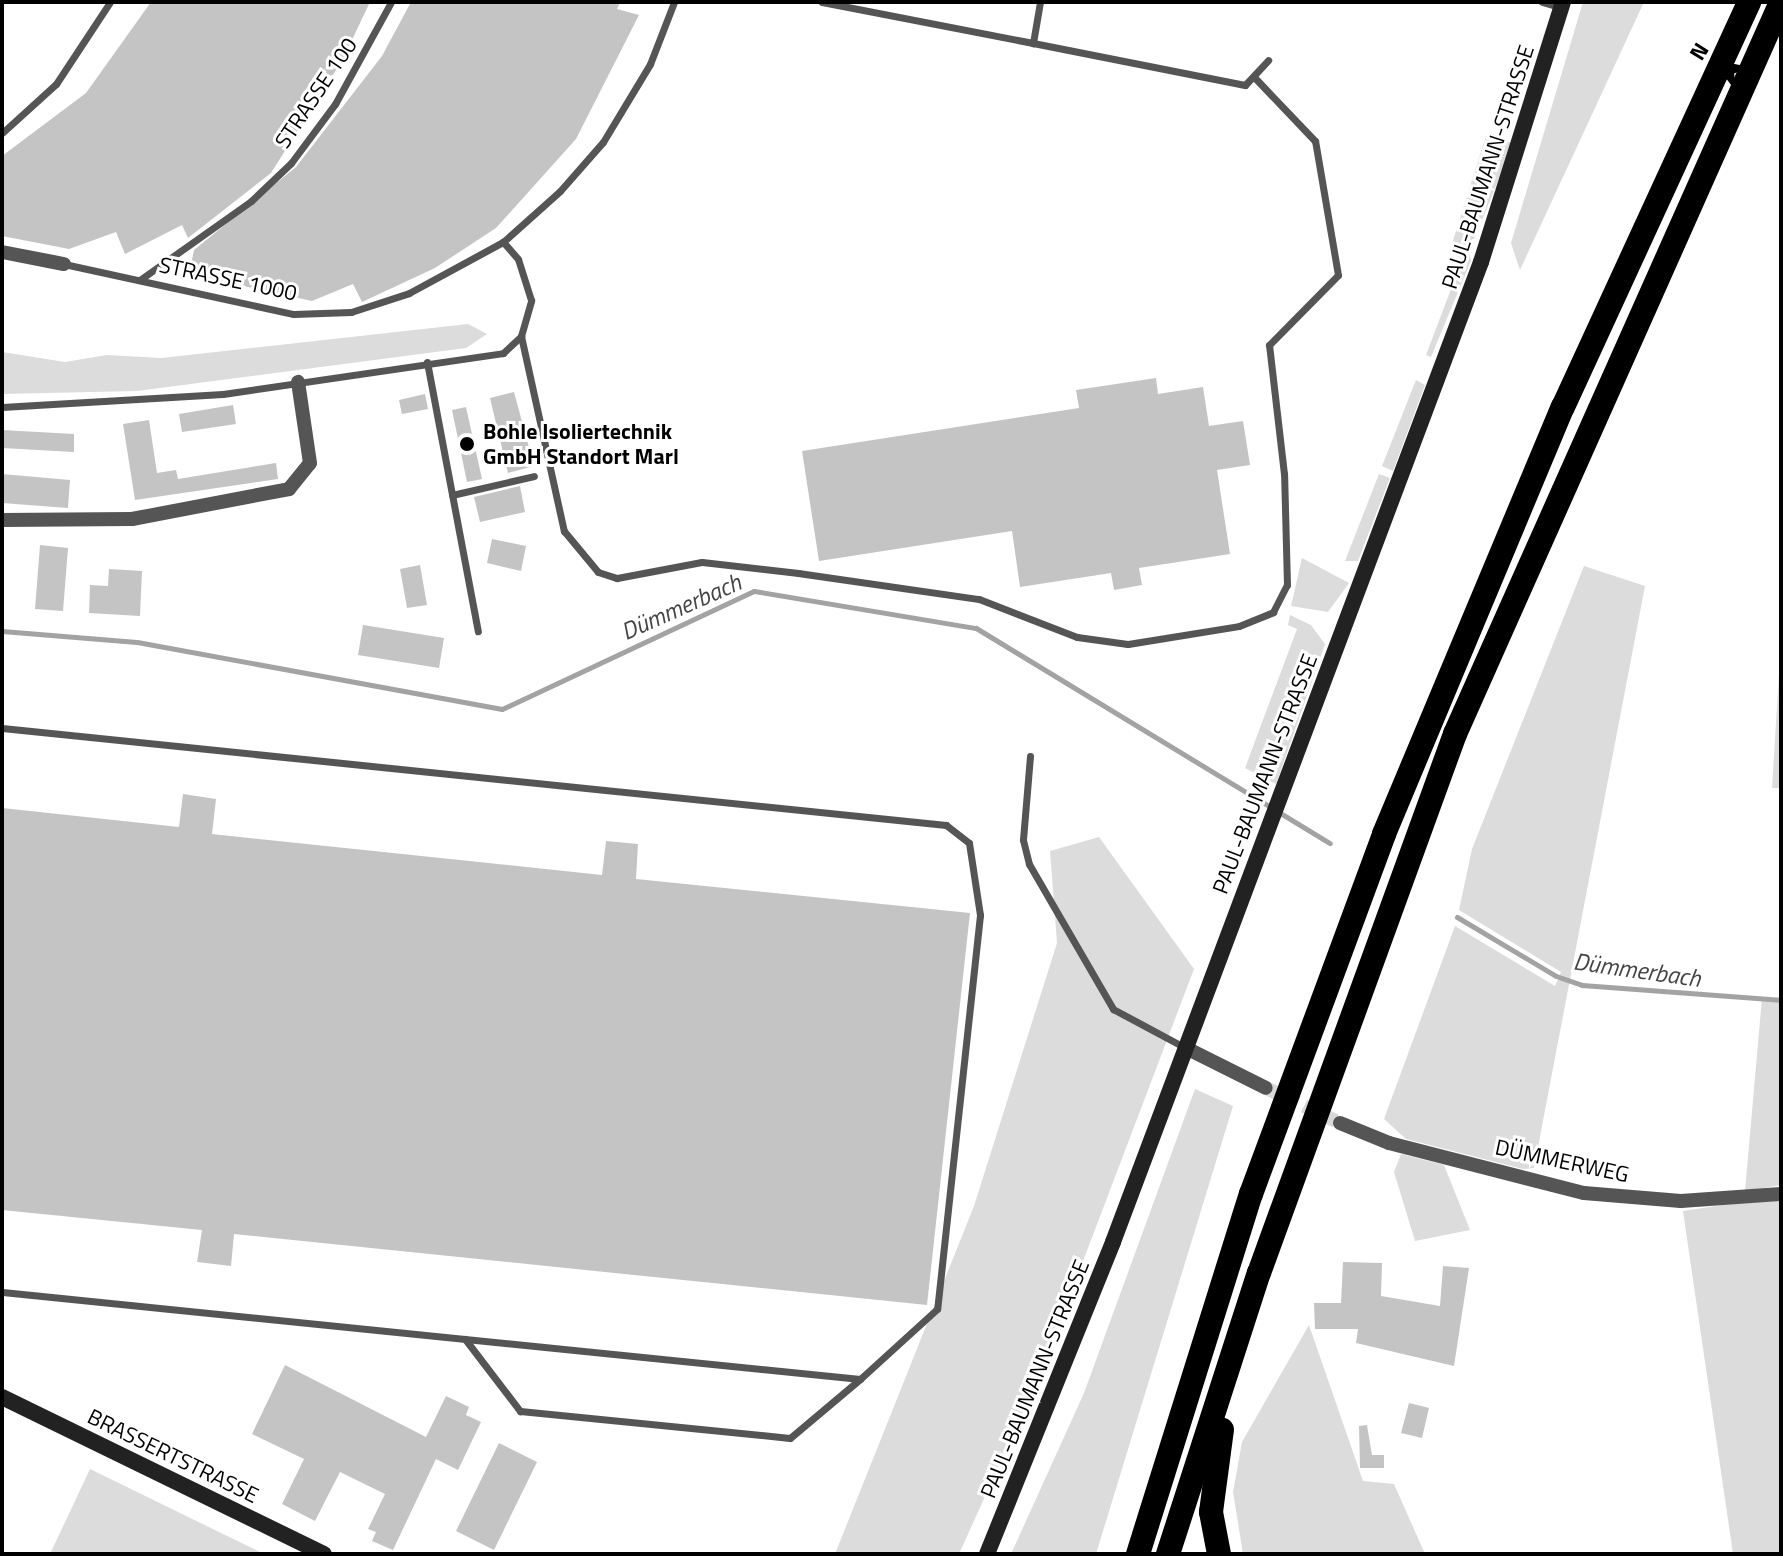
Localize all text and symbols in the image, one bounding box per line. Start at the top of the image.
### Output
north arrow [1679,24,1759,104]
street label: STRASSE 100 [269,33,363,153]
text: N [1680,36,1717,67]
street label: PAUL-BAUMANN-STRASSE [1436,42,1540,292]
street label: STRASSE 1000 [157,252,299,306]
place label: Bohle Isoliertechnik GmbH Standort Marl [483,418,679,470]
marker: Bohle Isoliertechnik GmbH Standort Marl [458,435,476,453]
water label: Dümmerbach [617,568,745,646]
street label: PAUL-BAUMANN-STRASSE [1207,650,1323,898]
water label: Dümmerbach [1572,947,1702,993]
street label: DÜMMERWEG [1493,1134,1631,1188]
street label: PAUL-BAUMANN-STRASSE [975,1256,1095,1502]
street label: BRASSERTSTRASSE [83,1403,263,1509]

